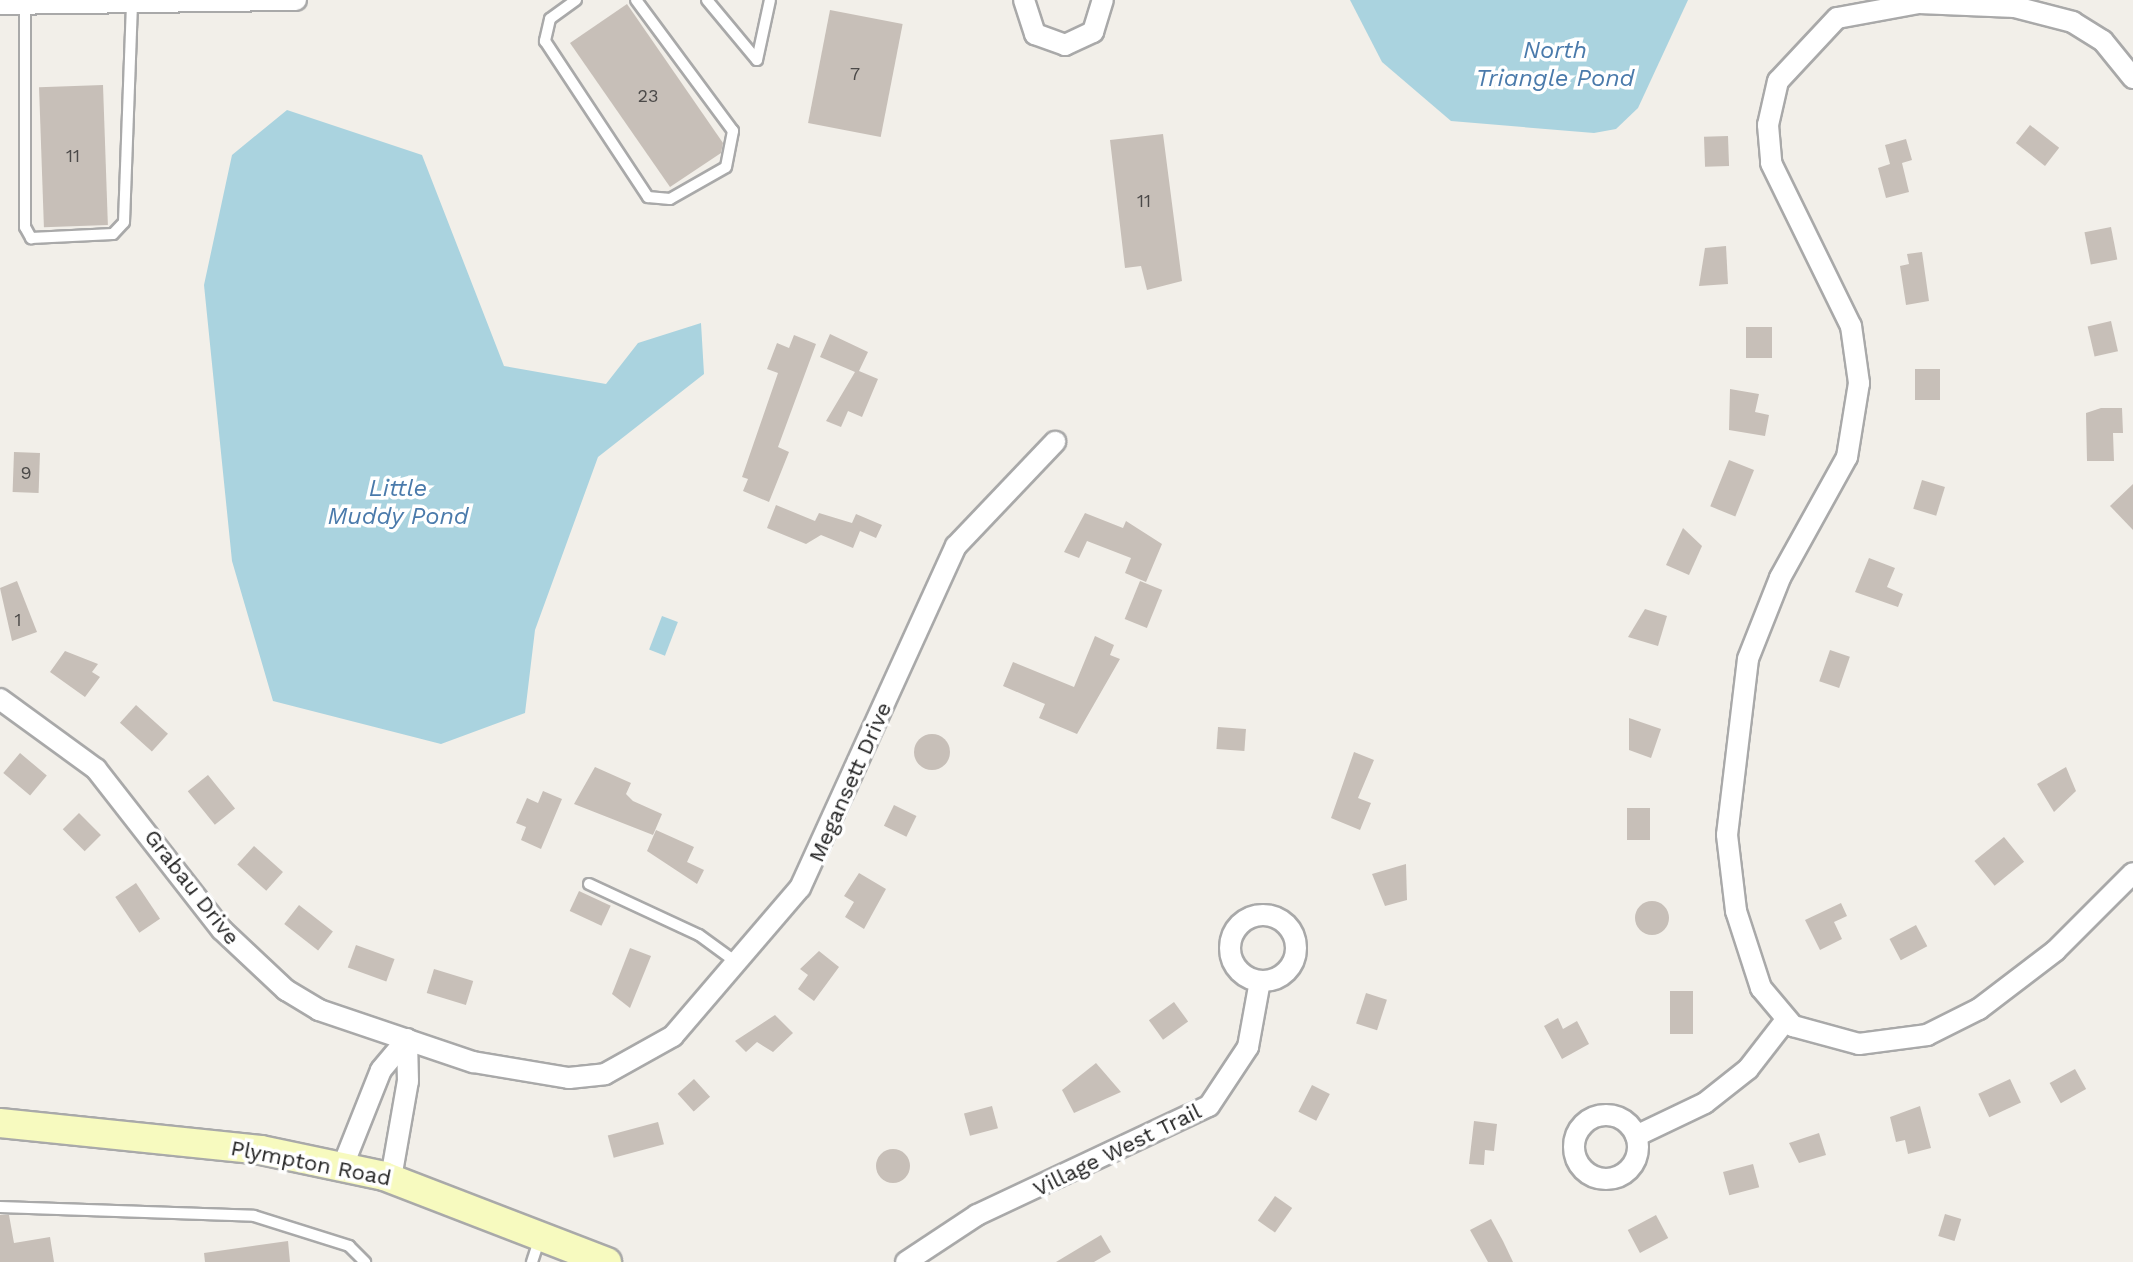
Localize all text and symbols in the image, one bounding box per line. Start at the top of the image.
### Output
water label: North Triangle Pond [1476,37,1634,93]
house number: 7 [850,63,860,85]
house number: 23 [638,85,658,107]
house number: 11 [66,145,80,167]
house number: 11 [1137,190,1151,212]
house number: 9 [20,462,32,484]
water label: Little Muddy Pond [327,475,469,531]
house number: 1 [14,609,22,631]
street label: Megansett Drive [803,698,897,866]
street label: Grabau Drive [139,824,245,950]
street label: Village West Trail [1028,1098,1206,1202]
street label: Plympton Road [229,1135,393,1191]

